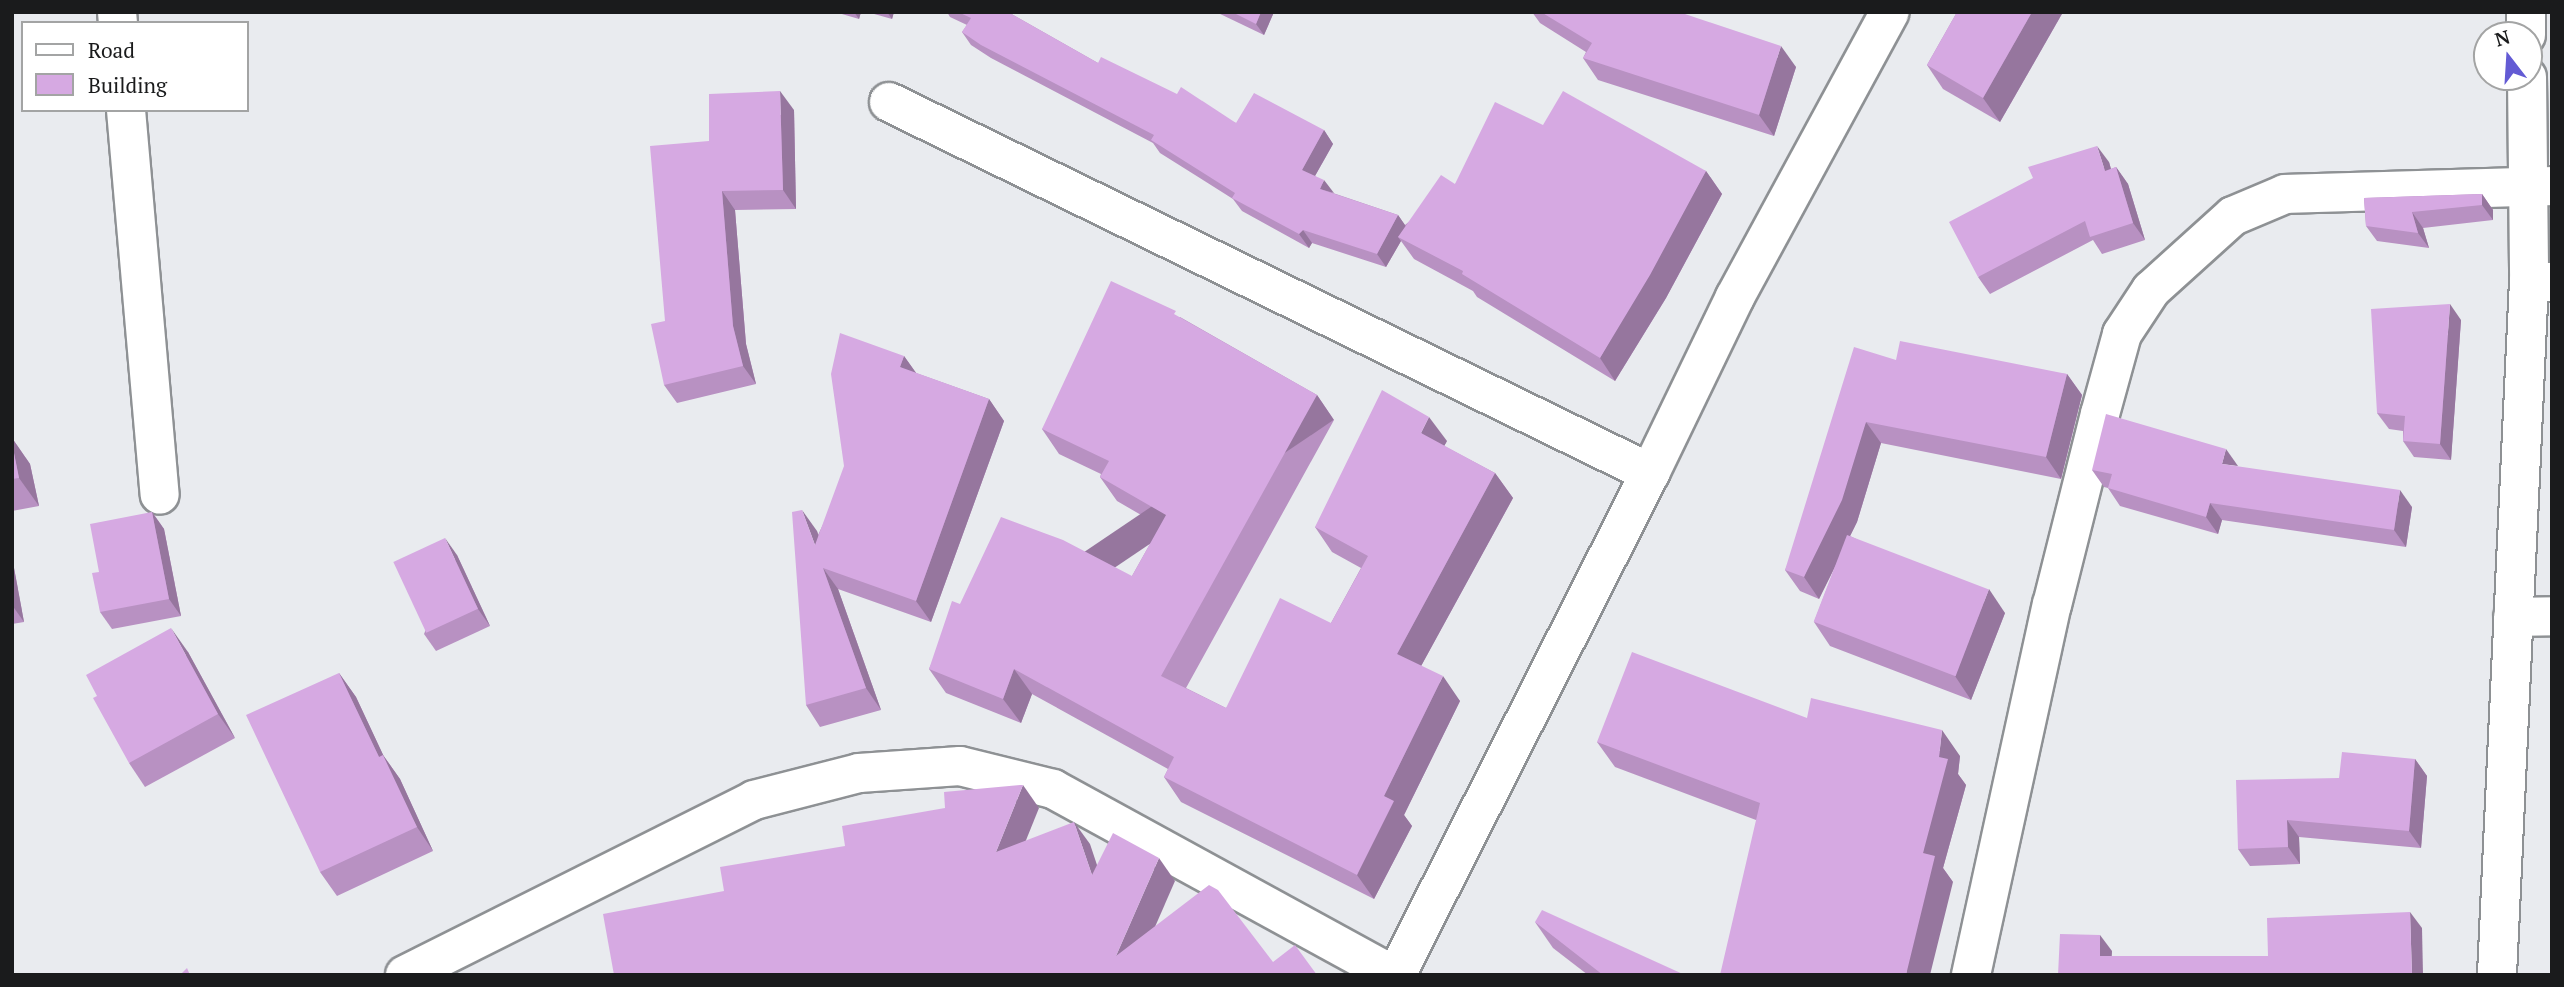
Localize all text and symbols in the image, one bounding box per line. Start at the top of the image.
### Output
legend [21,21,248,112]
north arrow [2473,21,2543,91]
text: N [2492,23,2513,51]
text: Road [88,36,135,64]
text: Building [88,71,167,99]

